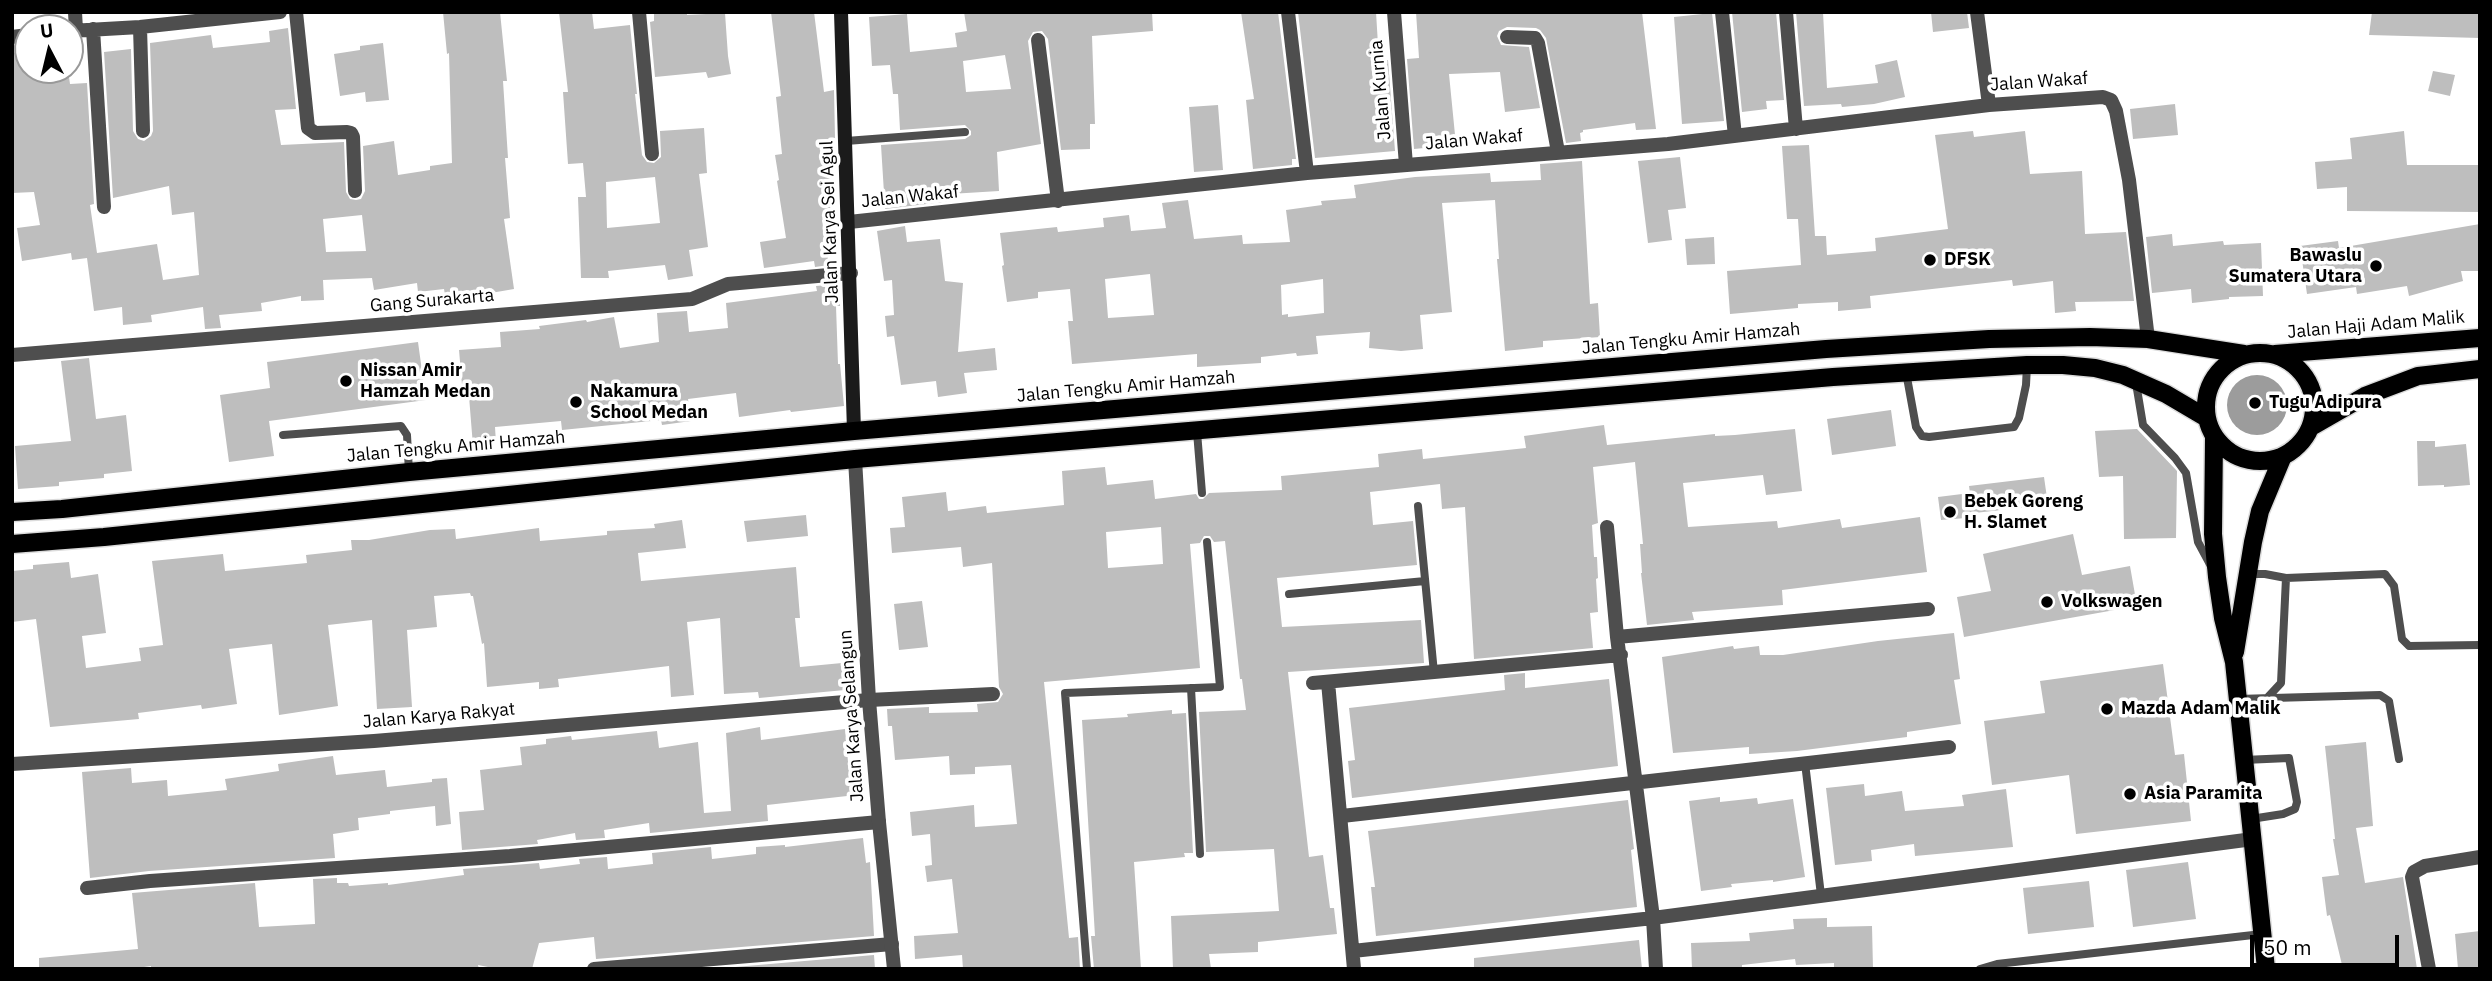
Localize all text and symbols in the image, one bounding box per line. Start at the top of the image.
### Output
north arrow [14,14,84,84]
text: U [39,17,55,43]
street label: Jalan Kurnia [1366,39,1396,141]
street label: Jalan Wakaf [1989,68,2089,96]
street label: Jalan Wakaf [1424,125,1524,155]
street label: Jalan Karya Sei Agul [816,140,844,304]
street label: Jalan Wakaf [860,181,960,213]
place label: Bawaslu Sumatera Utara [2228,245,2362,288]
place label: DFSK [1944,249,1991,271]
marker: DFSK [1922,252,1938,268]
marker: Bawaslu Sumatera Utara [2368,258,2384,274]
street label: Gang Surakarta [369,285,495,317]
street label: Jalan Haji Adam Malik [2286,306,2466,344]
street label: Jalan Tengku Amir Hamzah [1581,319,1801,359]
place label: Nissan Amir Hamzah Medan [360,360,491,402]
street label: Jalan Tengku Amir Hamzah [1016,367,1236,407]
marker: Nissan Amir Hamzah Medan [338,373,354,389]
place label: Nakamura School Medan [590,381,708,424]
place label: Tugu Adipura [2269,392,2382,414]
marker: Nakamura School Medan [568,394,584,410]
marker: Tugu Adipura [2247,395,2263,411]
street label: Jalan Tengku Amir Hamzah [346,427,566,467]
place label: Bebek Goreng H. Slamet [1964,491,2083,534]
marker: Bebek Goreng H. Slamet [1942,504,1958,520]
place label: Volkswagen [2061,591,2163,613]
marker: Volkswagen [2039,594,2055,610]
street label: Jalan Karya Selangun [835,629,869,803]
place label: Mazda Adam Malik [2121,698,2280,720]
street label: Jalan Karya Rakyat [362,699,516,733]
marker: Mazda Adam Malik [2099,701,2115,717]
place label: Asia Paramita [2144,783,2262,805]
marker: Asia Paramita [2122,786,2138,802]
scale bar [2254,922,2403,966]
text: 50 m [2263,933,2312,961]

